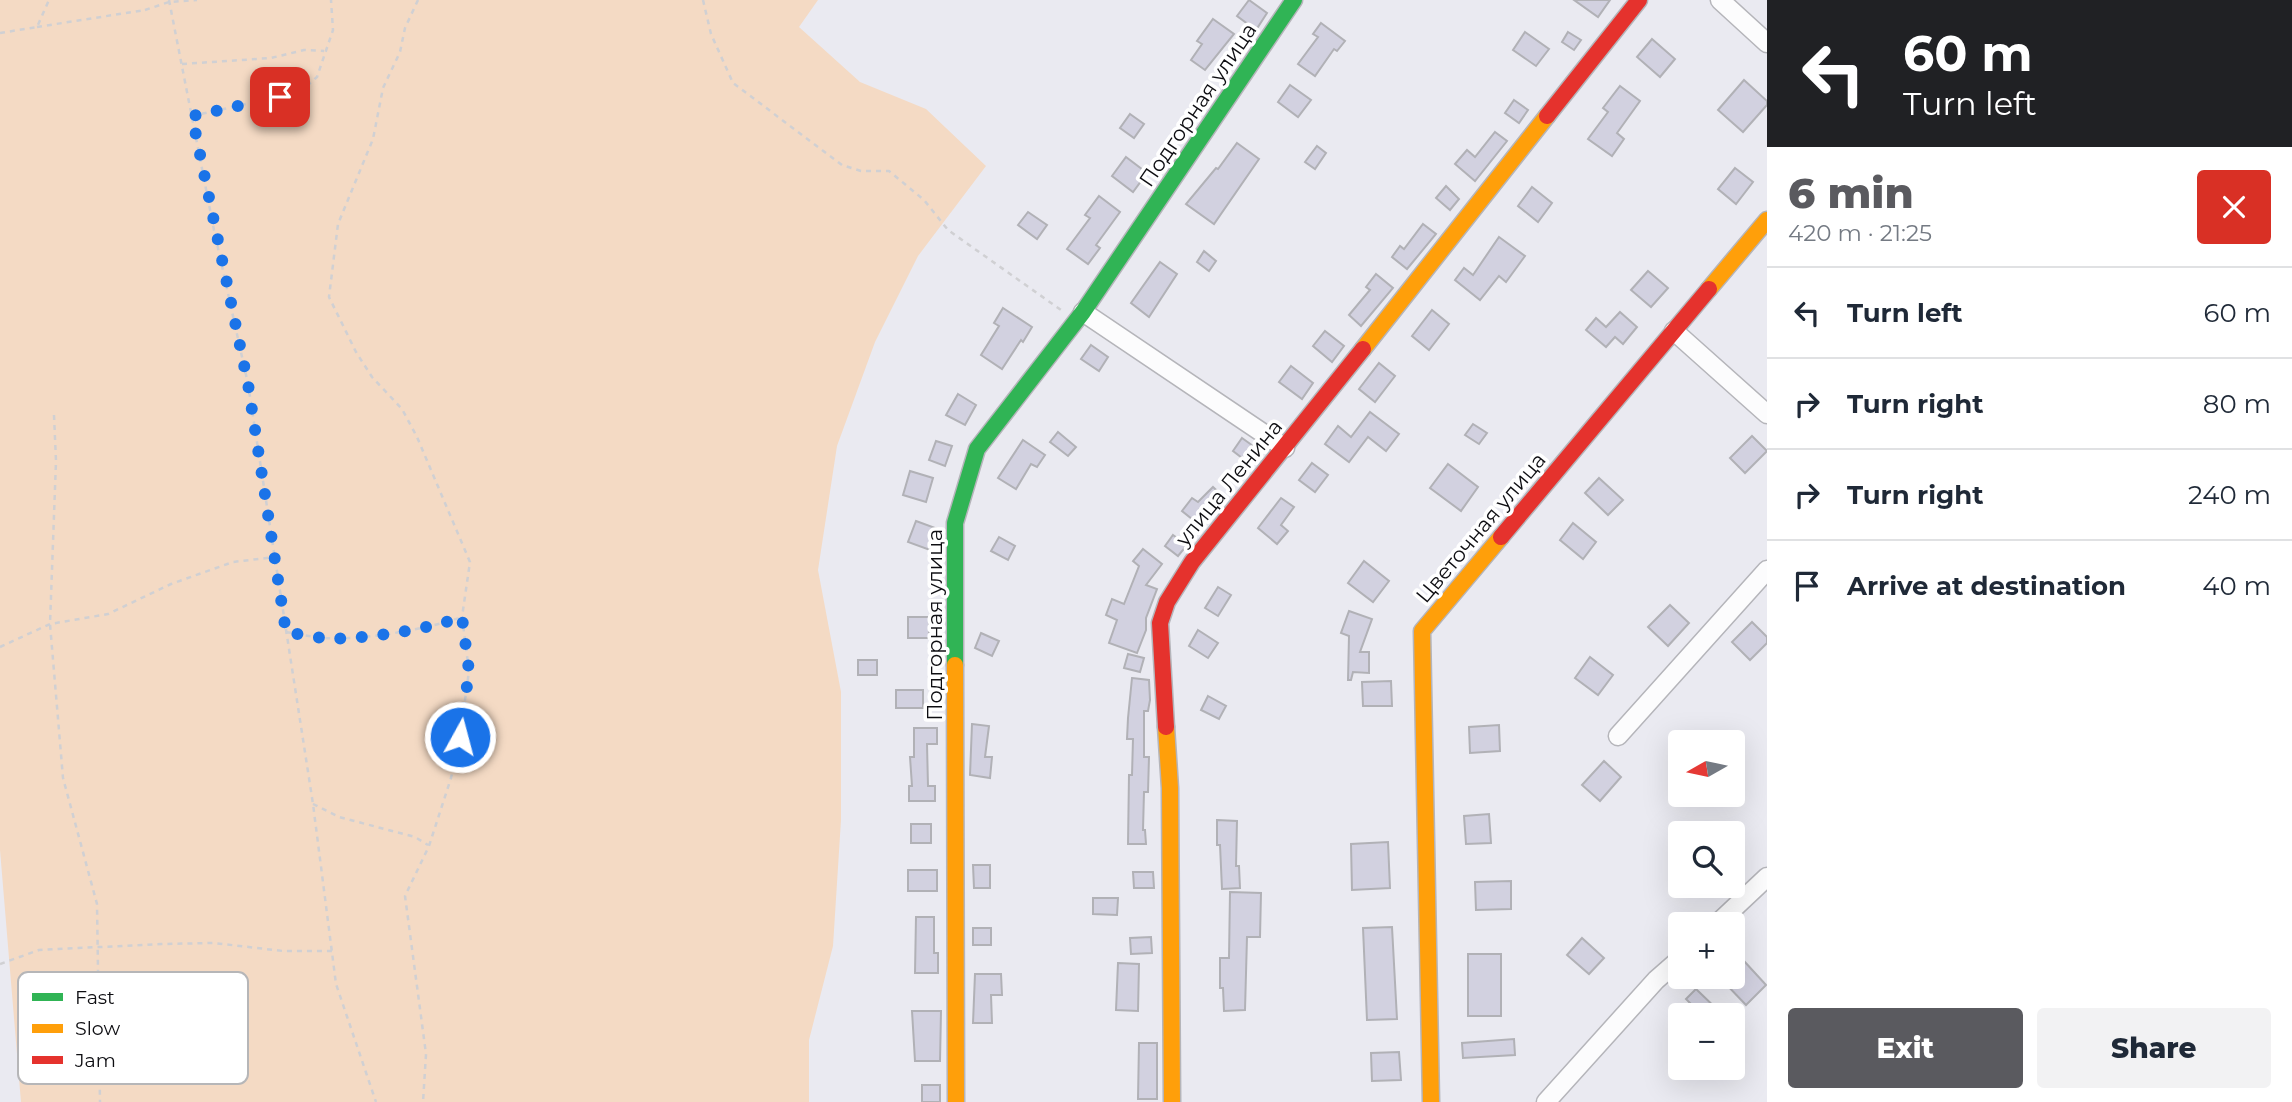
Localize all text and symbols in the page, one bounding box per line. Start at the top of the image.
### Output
street label: Подгорная улица [1134,18,1262,191]
text: 60 m [1903,24,2033,83]
icon: left [1788,28,1879,119]
pin [250,67,310,127]
icon: arrive [261,78,299,116]
text: Turn left [1903,84,2037,123]
text: 6 min [1788,167,1914,219]
button: close [2197,170,2271,244]
text: 420 m · 21:25 [1788,219,1932,247]
icon: left [1788,294,1826,332]
text: Turn left [1847,297,1963,329]
text: 60 m [2204,297,2271,329]
icon: right [1788,385,1826,423]
text: Turn right [1847,388,1983,420]
text: 80 m [2203,388,2271,420]
street label: улица Ленина [1169,414,1287,552]
street label: Цветочная улица [1411,448,1551,608]
icon: right [1788,476,1826,514]
text: Turn right [1847,479,1983,511]
text: 240 m [2188,479,2271,511]
street label: Подгорная улица [922,529,947,721]
icon: arrive [1788,567,1826,605]
text: Arrive at destination [1847,570,2126,602]
text: 40 m [2202,570,2271,602]
position arrow [423,700,497,774]
north arrow [1668,730,1745,807]
map controls [1668,730,1745,1080]
button: search [1668,821,1745,898]
button: + [1668,912,1745,989]
legend [18,972,248,1084]
text: Fast [75,986,115,1009]
button: − [1668,1003,1745,1080]
button: Exit [1788,1008,2023,1088]
button: Share [2037,1008,2271,1088]
text: Slow [75,1017,120,1040]
text: Jam [74,1049,116,1072]

